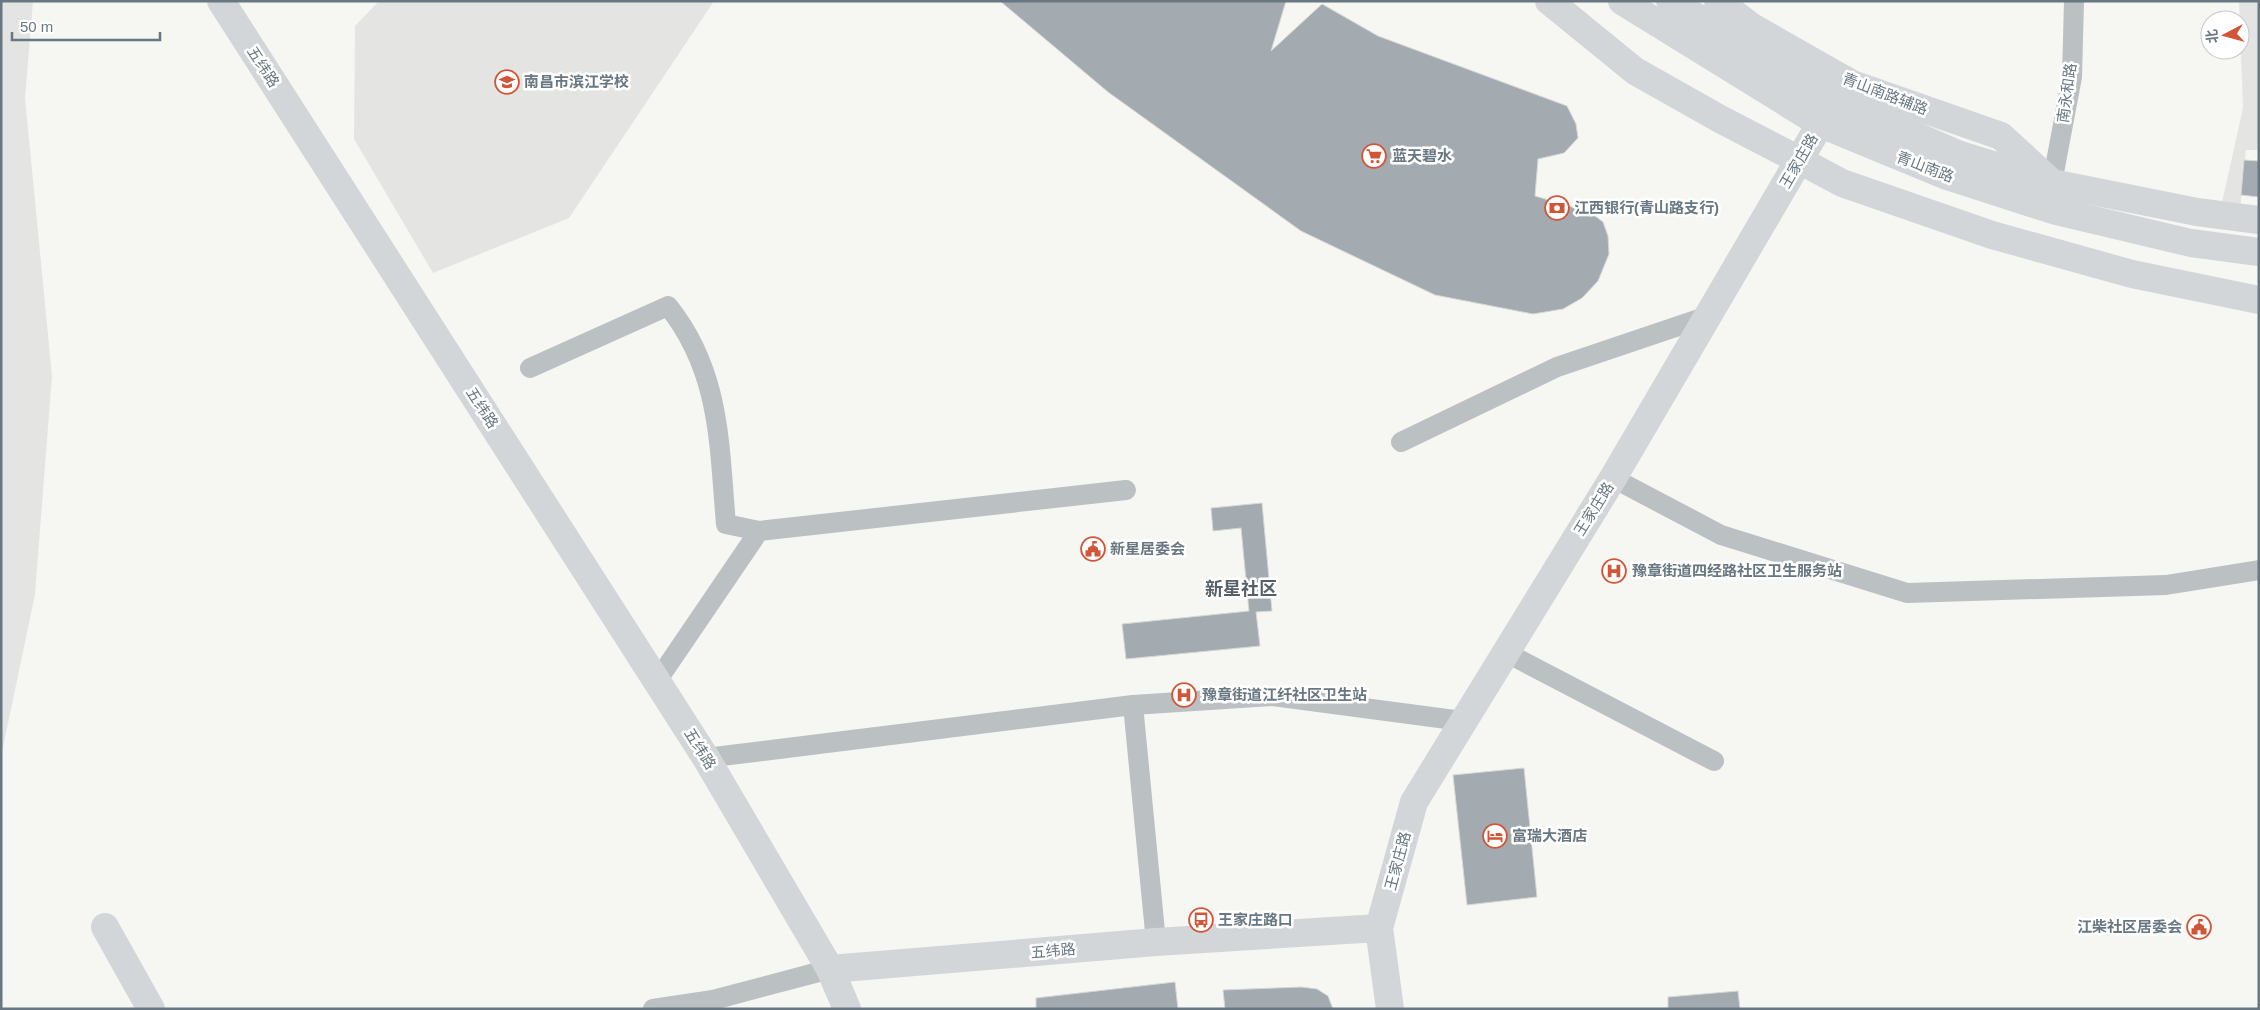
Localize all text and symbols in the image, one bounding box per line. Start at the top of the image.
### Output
scale bar [12,10,160,42]
north arrow [2200,10,2250,60]
text: 50 m [20,18,53,35]
text: 北 [2203,29,2221,44]
street label: 五纬路 [244,43,283,90]
street label: 南永和路 [2054,62,2079,124]
school or university icon: 南昌市滨江学校 [494,69,520,95]
street label: 青山南路辅路 [1840,69,1930,118]
place label: 南昌市滨江学校 [524,73,629,90]
street label: 王家庄路 [1776,131,1821,191]
supermarket icon: 蓝天碧水 [1361,143,1387,169]
place label: 蓝天碧水 [1392,147,1452,164]
street label: 青山南路 [1894,148,1956,185]
bank icon: 江西银行(青山路支行) [1544,195,1570,221]
place label: 江西银行(青山路支行) [1574,199,1719,216]
street label: 五纬路 [463,384,502,431]
street label: 王家庄路 [1570,479,1617,539]
public building icon: 新星居委会 [1080,536,1106,562]
place label: 新星居委会 [1110,540,1185,557]
hospital icon: 豫章街道四经路社区卫生服务站 [1601,558,1627,584]
place label: 豫章街道四经路社区卫生服务站 [1632,562,1842,579]
district label: 新星社区 [1205,579,1277,599]
hospital icon: 豫章街道江纤社区卫生站 [1171,682,1197,708]
place label: 豫章街道江纤社区卫生站 [1202,686,1367,703]
street label: 五纬路 [681,725,720,772]
hotel icon: 富瑞大酒店 [1482,823,1508,849]
place label: 富瑞大酒店 [1512,827,1587,844]
street label: 王家庄路 [1382,830,1413,892]
bus stop icon: 王家庄路口 [1188,907,1214,933]
place label: 王家庄路口 [1218,911,1293,928]
public building icon: 江柴社区居委会 [2186,914,2212,940]
place label: 江柴社区居委会 [2077,918,2182,935]
street label: 五纬路 [1030,940,1076,961]

